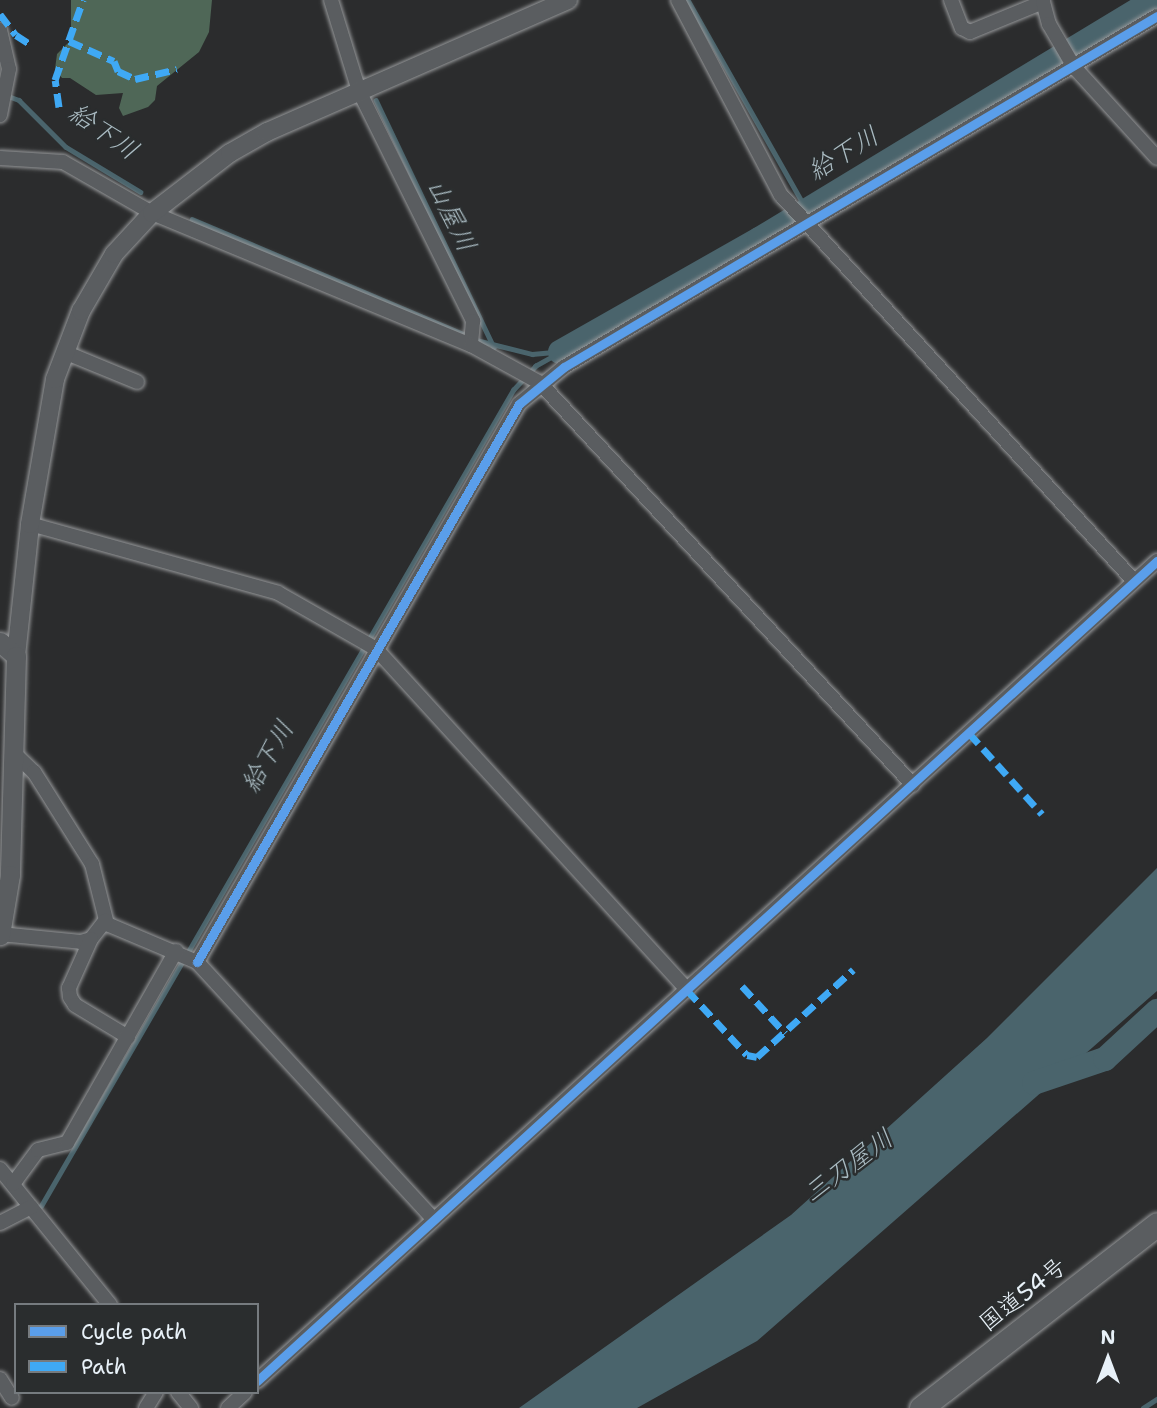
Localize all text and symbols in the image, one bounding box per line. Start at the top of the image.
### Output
water label: 給下川 [63,96,145,166]
water label: 給下川 [802,120,884,186]
water label: 山屋川 [421,173,483,257]
water label: 給下川 [234,714,300,798]
water label: 三刀屋川 [797,1122,899,1208]
street label: 国道54号 [974,1252,1072,1338]
legend [14,1303,259,1394]
text: Cycle path [81,1318,187,1346]
north arrow [1073,1324,1143,1394]
text: N [1100,1325,1116,1350]
text: Path [81,1353,127,1381]

